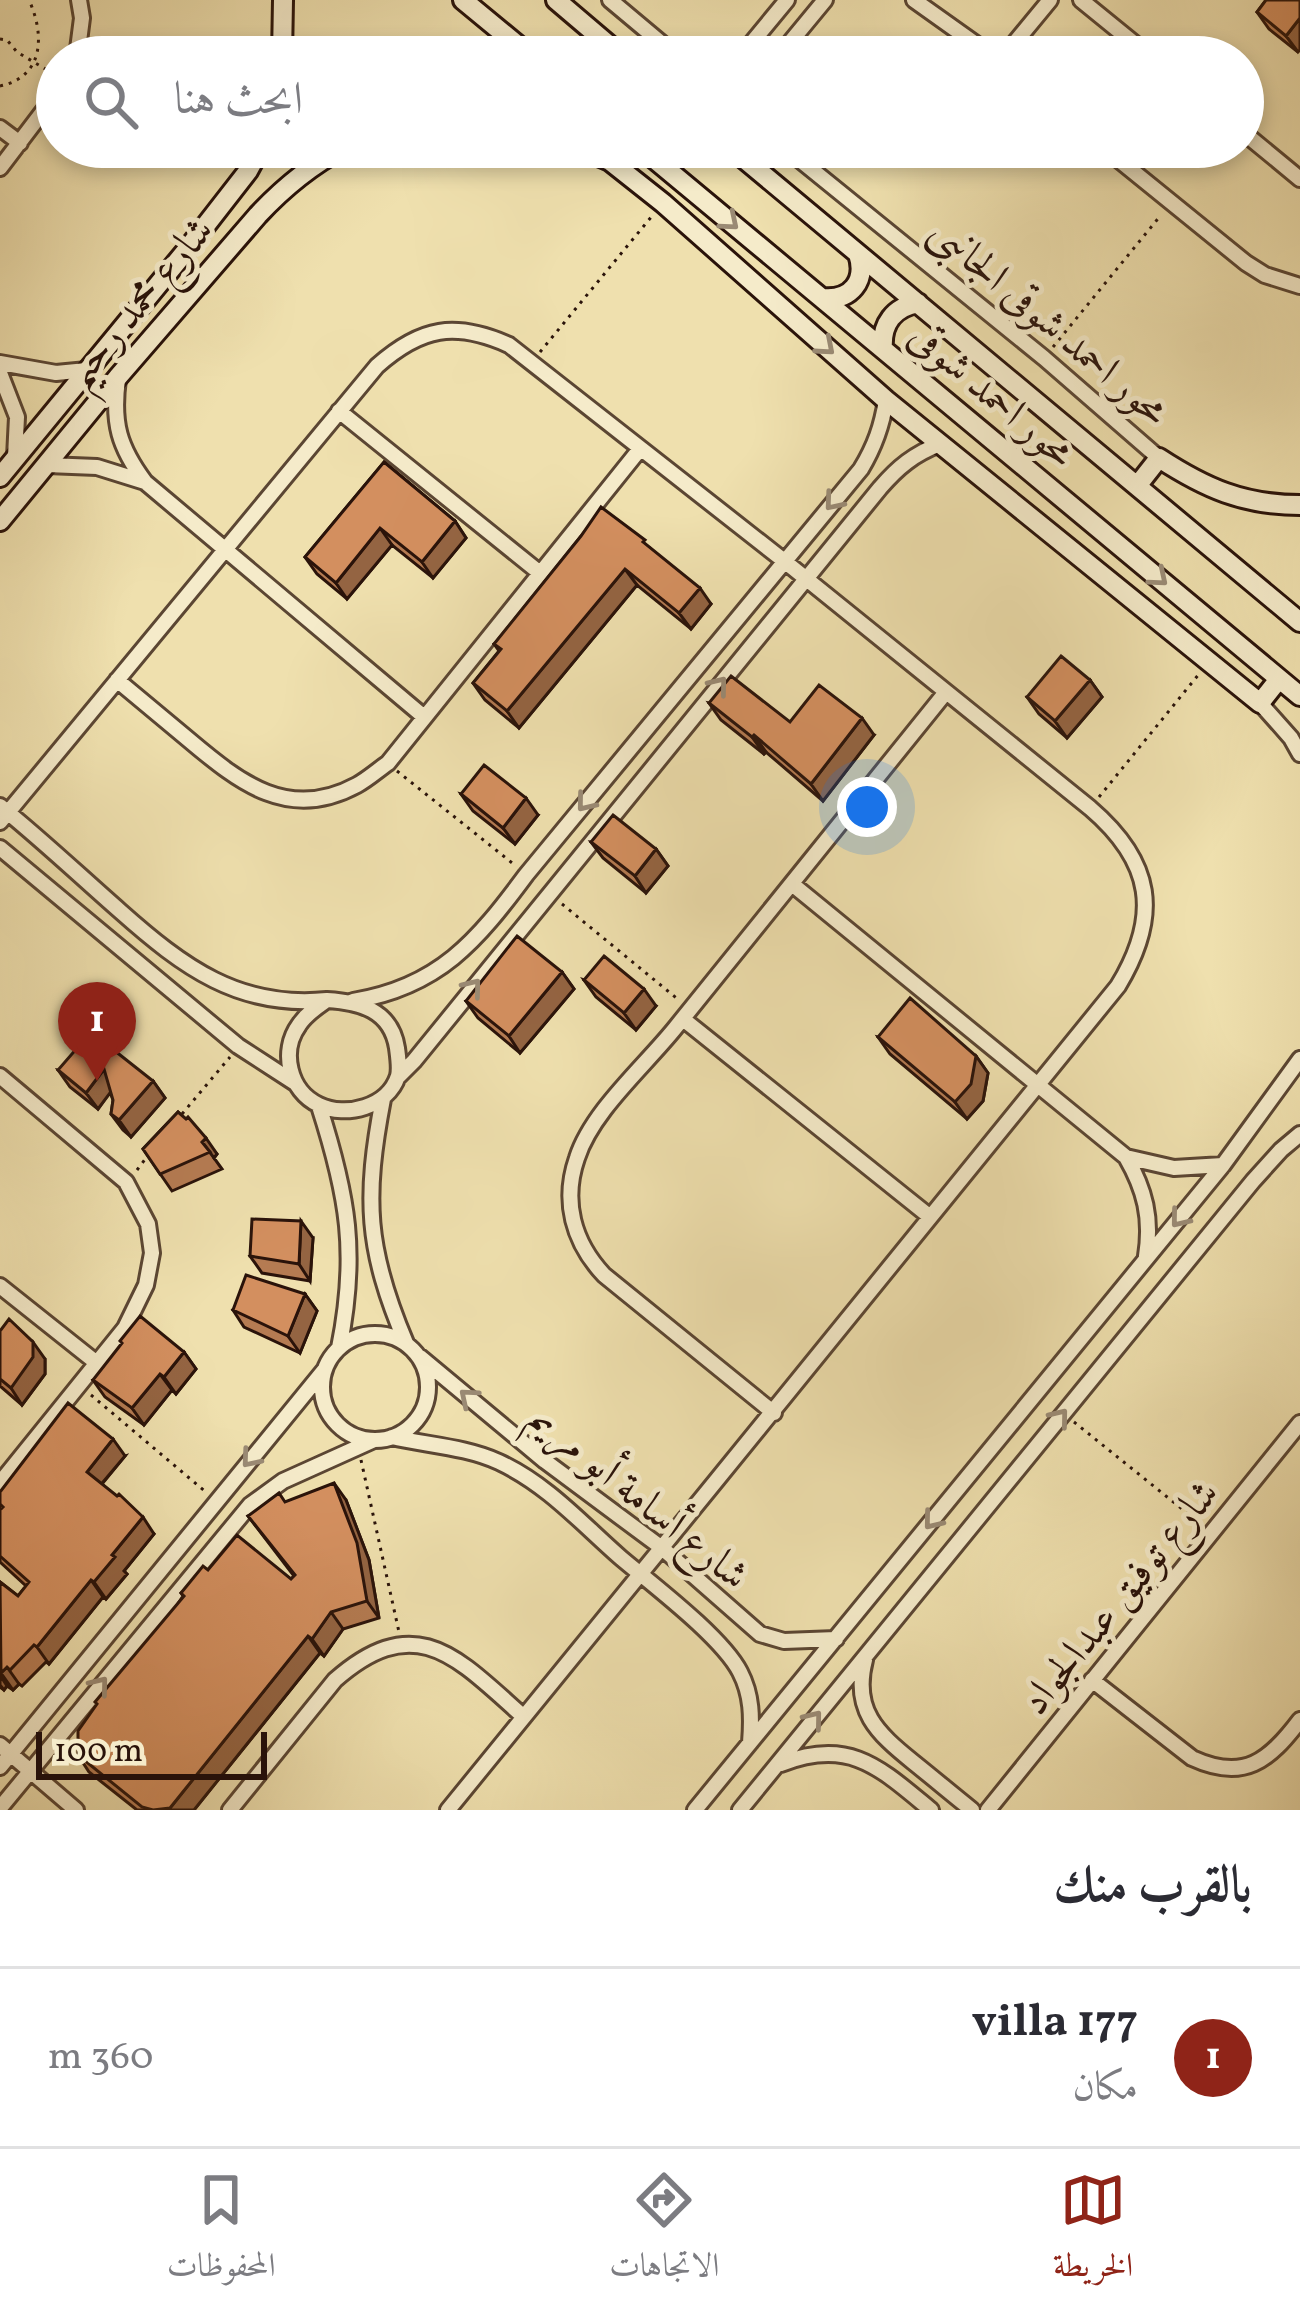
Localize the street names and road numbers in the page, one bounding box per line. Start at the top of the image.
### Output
street label: شارع محمد رحيم [51,205,236,408]
street label: محور احمد شوقى الجانبى [920,205,1180,435]
street label: محور احمد شوقى [900,309,1086,477]
street label: شارع أسامة أبو مريم [512,1389,762,1608]
street label: شارع توفيق عبدالجواد [1008,1468,1237,1731]

